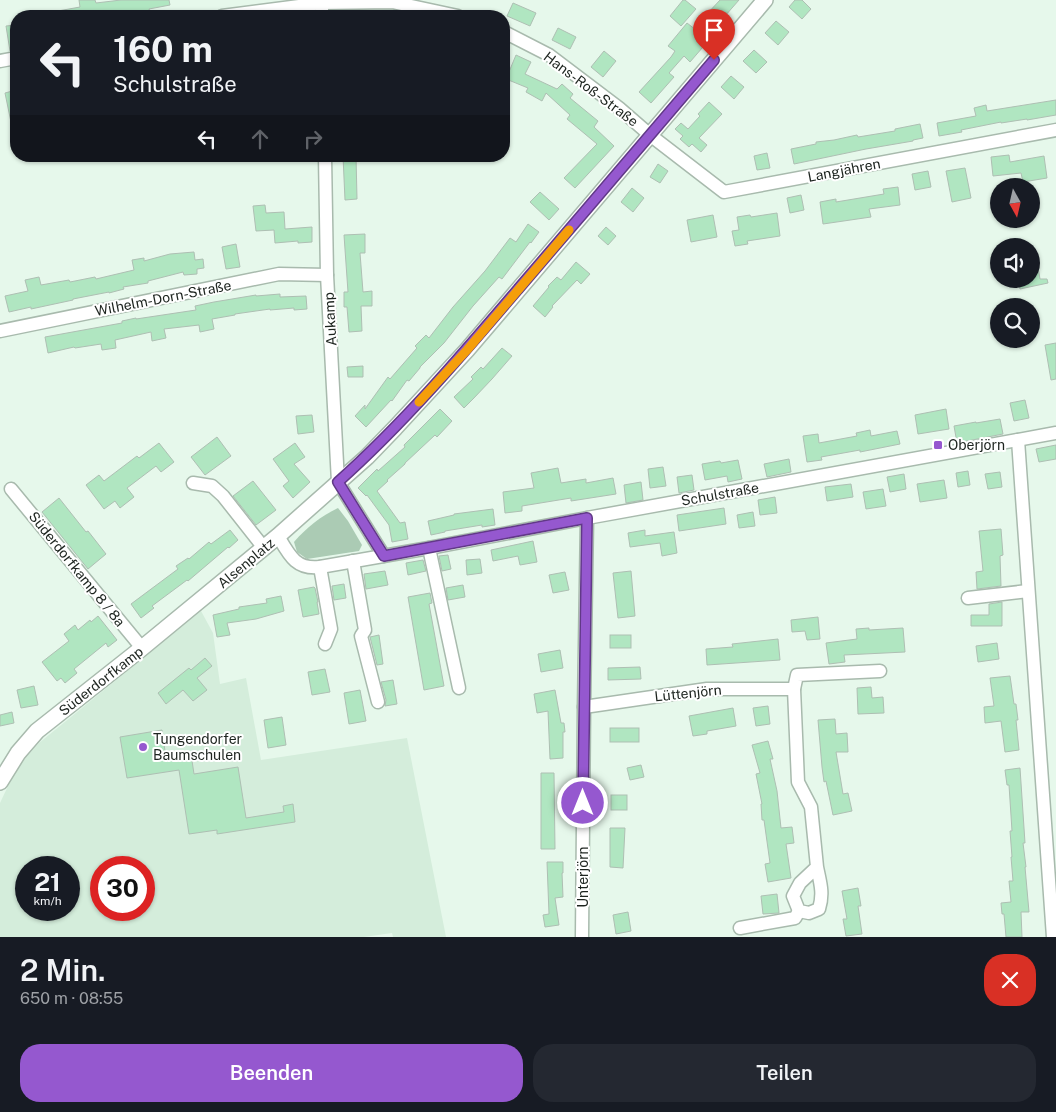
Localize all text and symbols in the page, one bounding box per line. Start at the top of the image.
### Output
pin [693,9,735,60]
icon: arrive [700,16,728,44]
text: 160 m [113,29,213,70]
icon: left [30,30,95,95]
street label: Hans-Roß-Straße [541,48,641,130]
text: Schulstraße [113,71,237,97]
icon: left [193,125,221,153]
icon: ahead [246,125,274,153]
icon: right [299,125,327,153]
street label: Langjähren [806,155,882,185]
north arrow [990,178,1040,228]
map controls [990,178,1040,348]
button: sound [990,238,1040,288]
street label: Wilhelm-Dorn-Straße [93,277,233,319]
street label: Aukamp [321,292,339,346]
button: search [990,298,1040,348]
place label: Oberjörn [948,437,1005,453]
marker: Oberjörn [932,439,944,451]
street label: Schulstraße [680,479,760,509]
street label: Süderdorfkamp 8 / 8a [26,508,128,630]
street label: Alsenplatz [214,534,278,591]
street label: Süderdorfkamp [56,643,146,719]
street label: Lüttenjörn [654,682,722,704]
place label: Tungendorfer Baumschulen [153,731,242,763]
marker: Tungendorfer Baumschulen [137,741,149,753]
position arrow [556,776,608,828]
street label: Unterjörn [575,846,591,908]
speed limit sign: 30 [90,856,155,921]
text: 21 [34,867,61,897]
text: km/h [33,894,62,908]
text: 2 Min. [20,952,106,988]
button: close [984,954,1036,1006]
text: 650 m · 08:55 [20,989,123,1008]
button: Beenden [20,1044,523,1102]
button: Teilen [533,1044,1036,1102]

